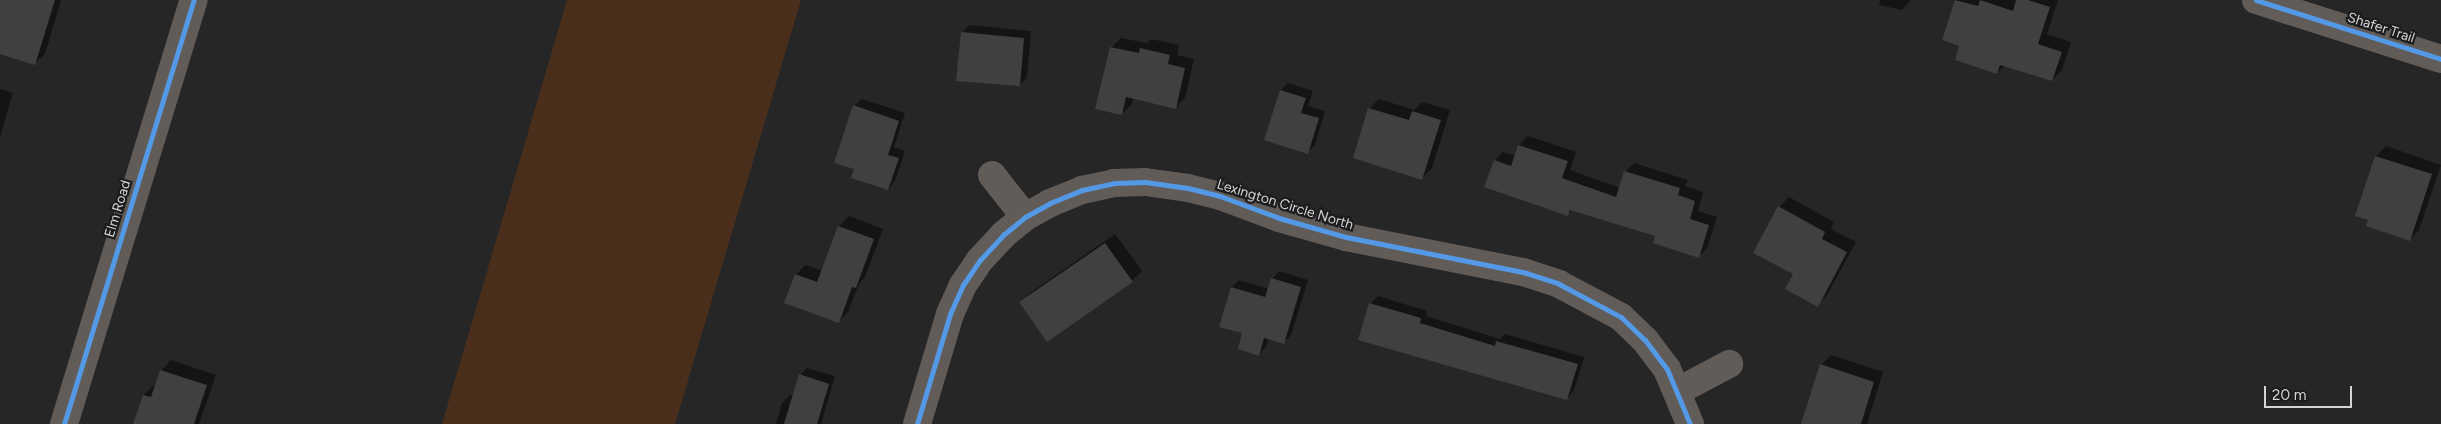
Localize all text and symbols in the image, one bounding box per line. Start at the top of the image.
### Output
street label: Shafer Trail [2345,9,2417,47]
street label: Lexington Circle North [1215,176,1355,234]
street label: Elm Road [101,178,135,240]
scale bar [2266,376,2354,408]
text: 20 m [2272,386,2306,404]

